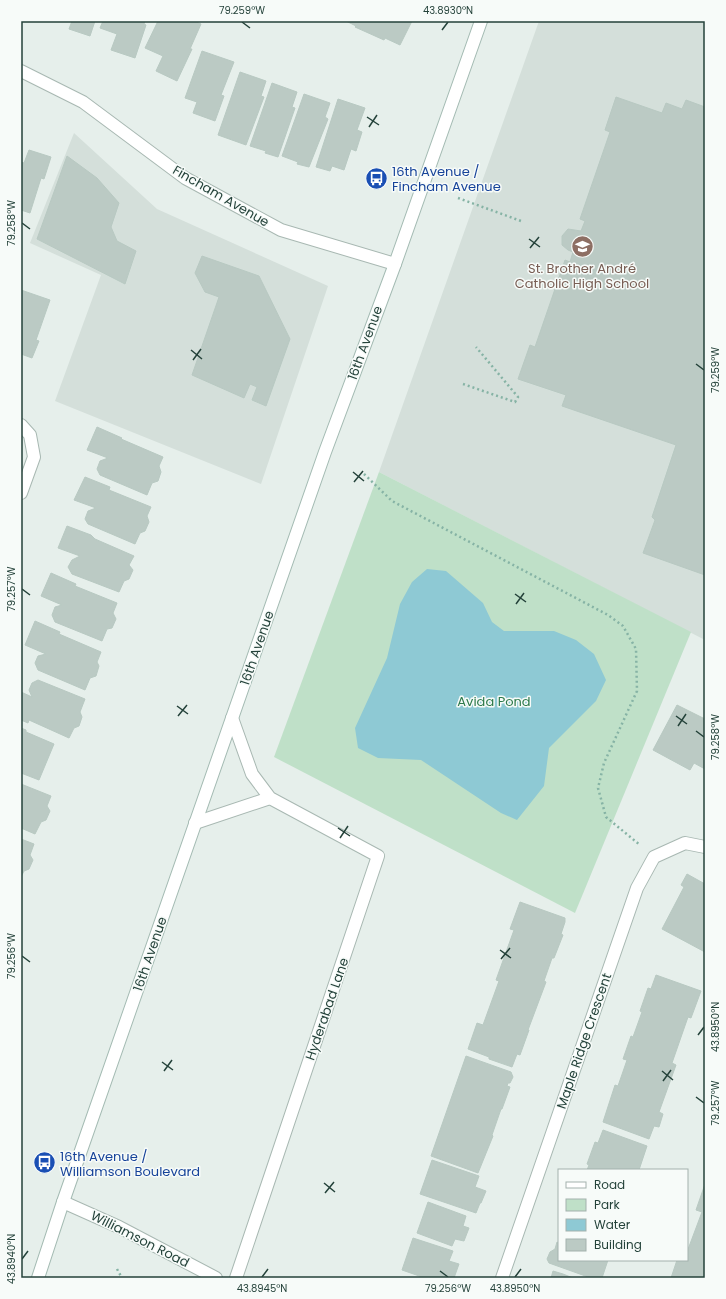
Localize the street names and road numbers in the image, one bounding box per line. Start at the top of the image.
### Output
street label: Fincham Avenue [169,161,273,231]
street label: 16th Avenue [343,303,387,383]
street label: 16th Avenue [235,608,279,688]
street label: 16th Avenue [128,914,172,994]
street label: Hyderabad Lane [301,955,353,1063]
street label: Maple Ridge Crescent [552,970,616,1111]
street label: Williamson Road [87,1206,193,1272]

